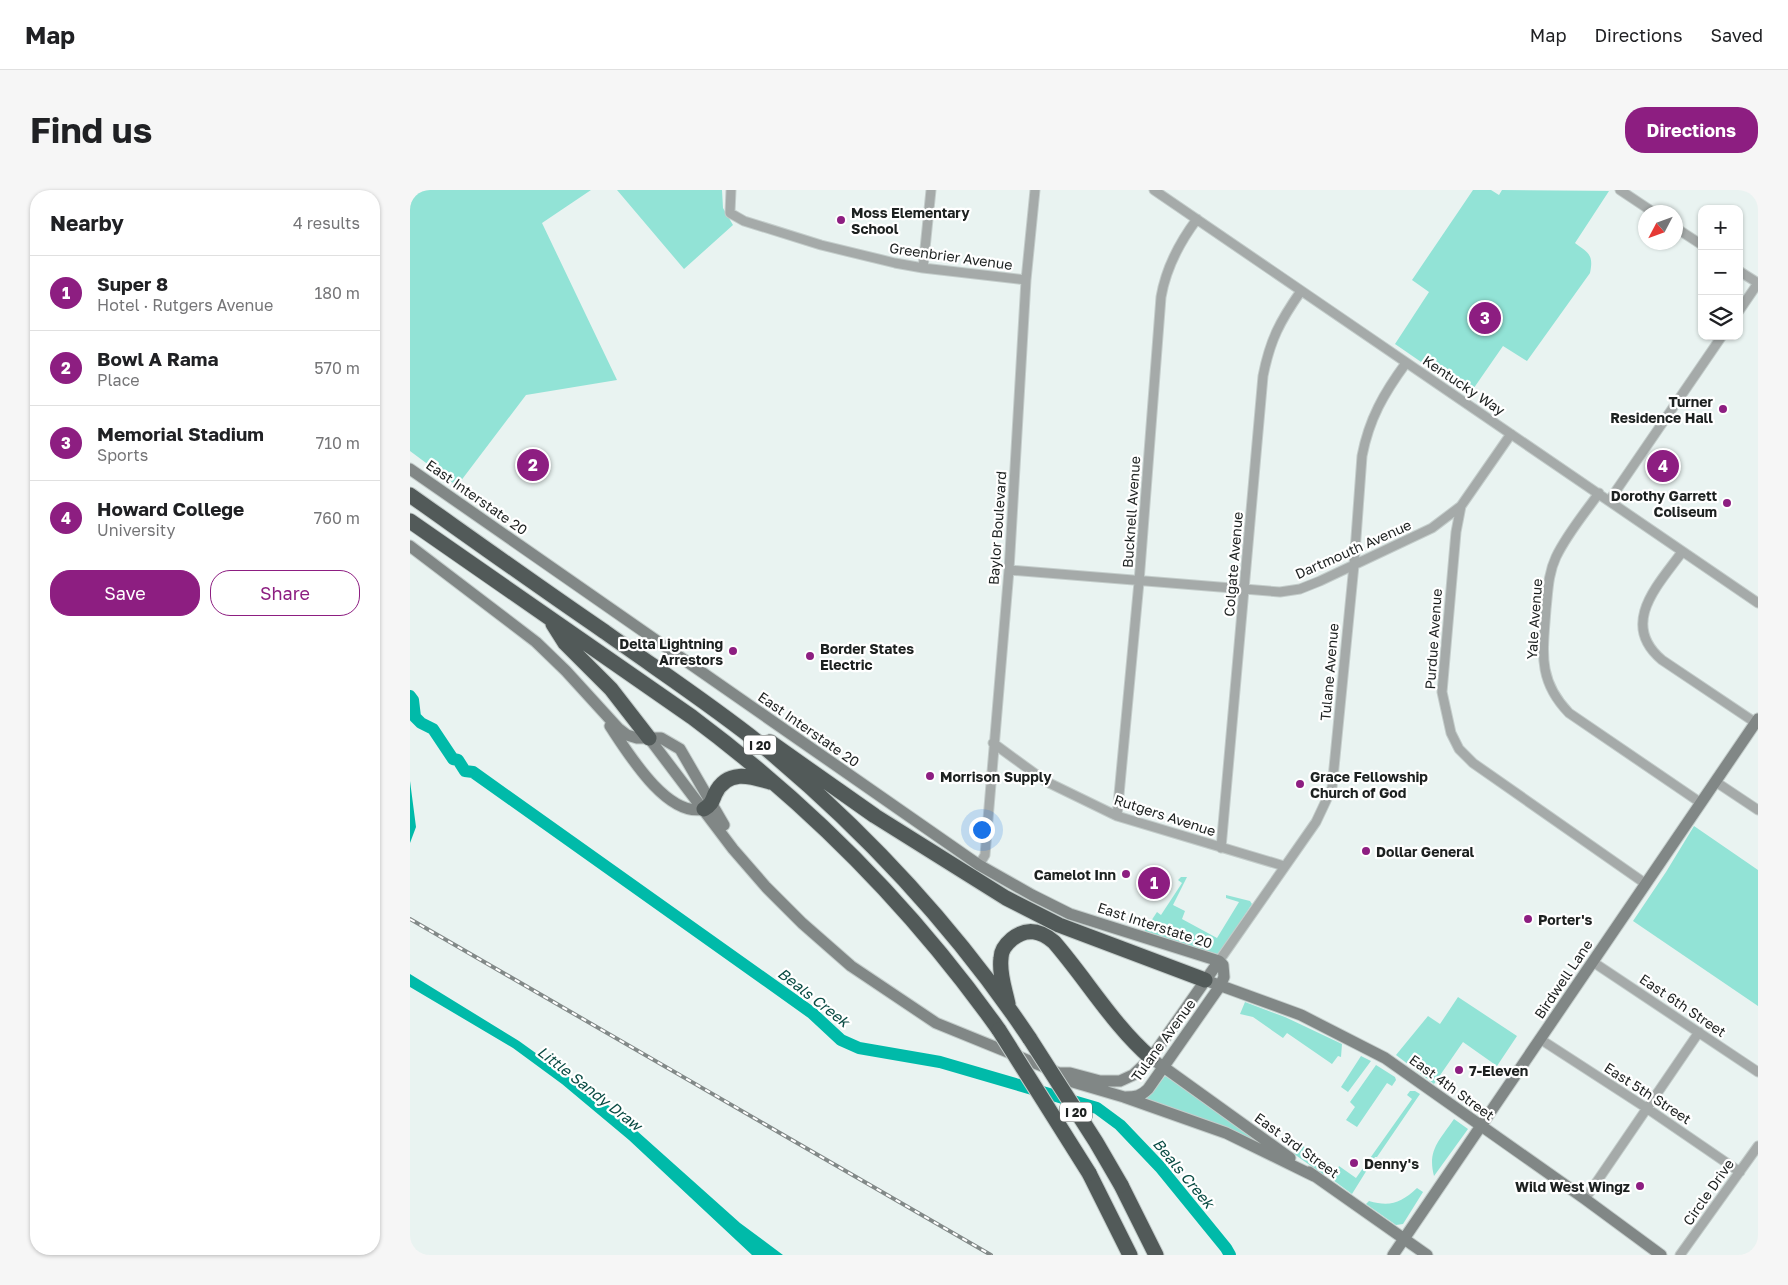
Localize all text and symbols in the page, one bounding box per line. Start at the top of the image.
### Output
text: Map [25,20,75,49]
text: Map [1530,24,1566,46]
text: Directions [1594,24,1682,46]
text: Saved [1710,24,1763,46]
button: Directions [1625,107,1758,153]
text: Find us [30,109,152,151]
place label: Moss Elementary School [851,204,970,237]
north arrow [1638,205,1683,250]
map controls [1698,205,1743,340]
button: + [1698,205,1743,250]
text: Nearby [50,210,124,236]
text: 4 results [293,213,360,233]
marker: Moss Elementary School [835,214,847,226]
street label: Greenbrier Avenue [888,239,1014,273]
button: − [1698,250,1743,295]
text: Super 8 [97,272,168,295]
text: 1 [62,283,70,303]
text: 180 m [314,283,360,303]
text: Hotel · Rutgers Avenue [97,295,273,315]
button: layers [1698,295,1743,340]
pin: 3 [1469,299,1501,337]
text: Bowl A Rama [97,347,218,370]
street label: Kentucky Way [1420,351,1508,419]
text: 2 [61,358,71,378]
text: 570 m [314,358,360,378]
text: Place [97,370,140,390]
place label: Turner Residence Hall [1610,393,1714,426]
marker: Turner Residence Hall [1717,403,1729,415]
text: Memorial Stadium [97,422,264,445]
text: 3 [61,433,71,453]
text: 710 m [316,433,360,453]
text: Sports [97,445,148,465]
pin: 2 [517,446,549,484]
pin: 4 [1647,447,1679,485]
street label: East Interstate 20 [423,456,531,538]
street label: Bucknell Avenue [1119,456,1143,568]
street label: Baylor Boulevard [985,470,1009,586]
place label: Dorothy Garrett Coliseum [1611,487,1717,520]
text: Howard College [97,497,244,520]
marker: Dorothy Garrett Coliseum [1721,497,1733,509]
text: 4 [61,508,71,528]
text: 760 m [314,508,360,528]
street label: Colgate Avenue [1220,511,1246,617]
street label: Dartmouth Avenue [1292,516,1414,582]
text: University [97,520,175,540]
button: Save [50,570,200,616]
button: Share [210,570,360,616]
street label: Yale Avenue [1523,578,1545,660]
street label: Purdue Avenue [1421,588,1445,690]
street label: Tulane Avenue [1316,622,1342,722]
place label: Delta Lightning Arrestors [619,635,723,668]
place label: Border States Electric [820,640,914,673]
marker: Delta Lightning Arrestors [727,645,739,657]
marker: Border States Electric [804,650,816,662]
street label: East Interstate 20 [755,688,863,770]
road number: I 20 [744,736,776,754]
place label: Morrison Supply [940,768,1052,785]
place label: Grace Fellowship Church of God [1310,768,1428,801]
marker: Morrison Supply [924,770,936,782]
marker: Grace Fellowship Church of God [1294,778,1306,790]
street label: Rutgers Avenue [1112,791,1218,839]
your location [969,817,995,843]
place label: Dollar General [1376,843,1475,860]
marker: Dollar General [1360,845,1372,857]
pin: 1 [1138,864,1170,902]
place label: Camelot Inn [1034,866,1116,883]
marker: Camelot Inn [1120,868,1132,880]
street label: East Interstate 20 [1095,898,1215,952]
place label: Porter's [1538,911,1593,928]
marker: Porter's [1522,913,1534,925]
street label: Birdwell Lane [1530,936,1596,1022]
water label: Beals Creek [775,964,854,1031]
street label: East 6th Street [1637,970,1729,1040]
street label: Tulane Avenue [1127,995,1199,1085]
water label: Little Sandy Draw [534,1042,647,1136]
street label: East 4th Street [1406,1051,1498,1123]
street label: East 5th Street [1601,1059,1695,1127]
place label: 7-Eleven [1469,1062,1528,1079]
marker: 7-Eleven [1453,1064,1465,1076]
road number: I 20 [1060,1102,1092,1122]
street label: East 3rd Street [1252,1109,1342,1181]
water label: Beals Creek [1150,1134,1219,1213]
place label: Denny's [1364,1155,1419,1172]
street label: Circle Drive [1679,1156,1737,1228]
marker: Denny's [1348,1157,1360,1169]
place label: Wild West Wingz [1515,1178,1630,1195]
marker: Wild West Wingz [1634,1180,1646,1192]

